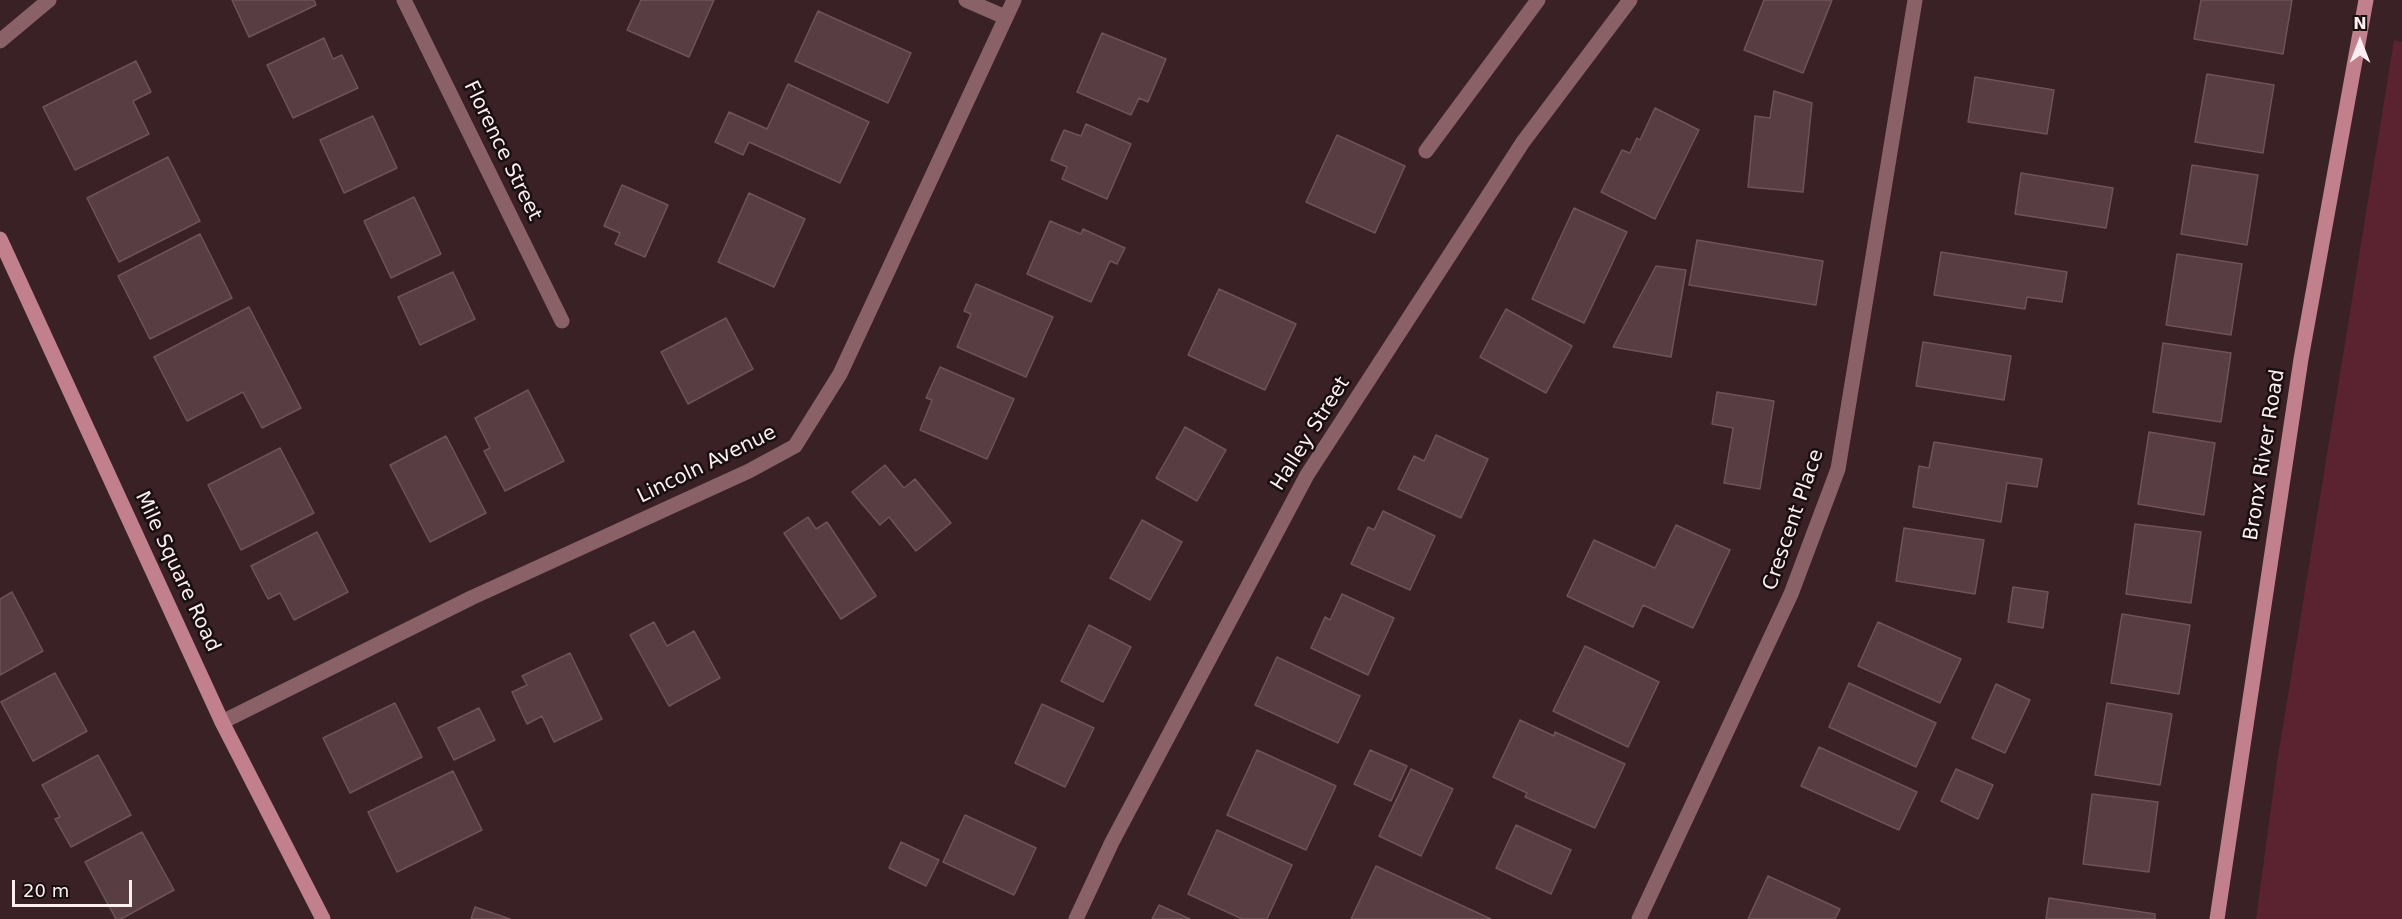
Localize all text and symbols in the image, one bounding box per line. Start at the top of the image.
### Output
north arrow [2330,12,2390,72]
text: N [2353,14,2367,33]
street label: Florence Street [458,77,546,225]
street label: Bronx River Road [2240,368,2290,542]
street label: Halley Street [1266,373,1356,495]
street label: Lincoln Avenue [634,421,780,509]
street label: Crescent Place [1759,446,1829,594]
street label: Mile Square Road [129,488,225,656]
scale bar [15,868,135,906]
text: 20 m [23,880,69,901]

